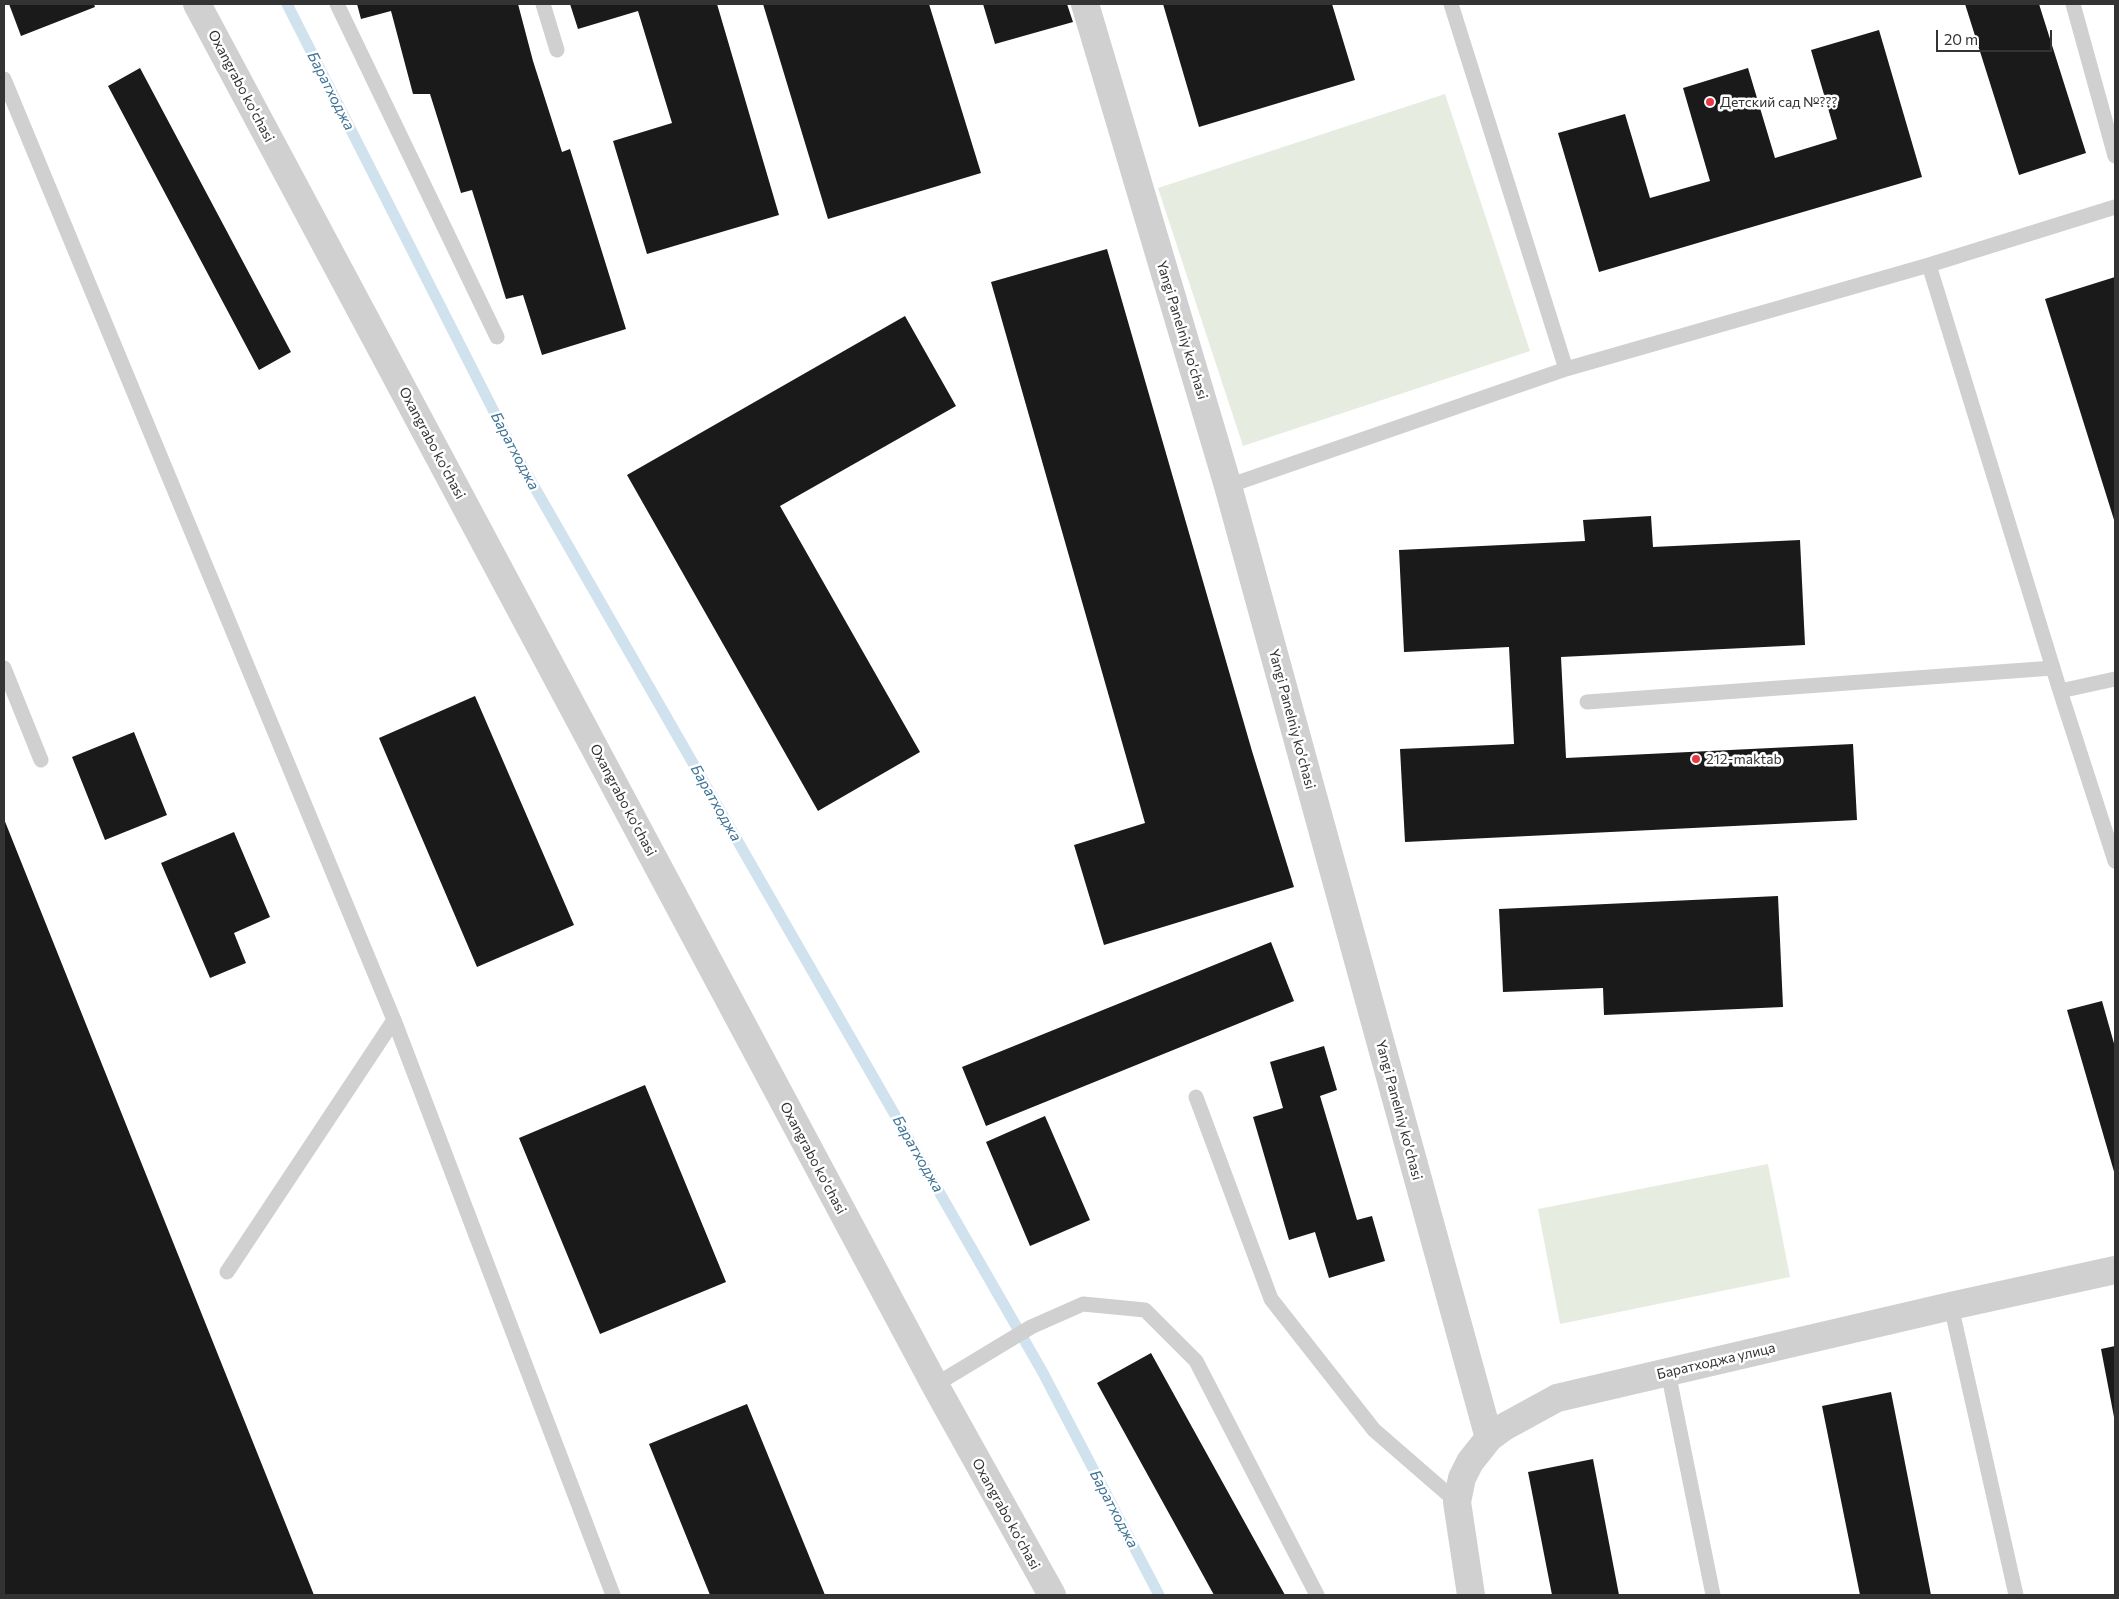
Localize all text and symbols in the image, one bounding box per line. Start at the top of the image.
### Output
scale bar [1939,20,2055,52]
street label: Oxangrabo ko'chasi [204,27,278,145]
text: 20 m [1944,30,1978,48]
water label: Баратходжа [304,49,358,133]
place label: Детский сад №??? [1720,94,1837,110]
marker: Детский сад №??? [1704,96,1716,108]
street label: Yangi Panelniy ko'chasi [1153,259,1211,401]
street label: Oxangrabo ko'chasi [395,384,469,502]
water label: Баратходжа [487,409,543,493]
street label: Yangi Panelniy ko'chasi [1265,647,1319,791]
street label: Oxangrabo ko'chasi [586,741,660,859]
place label: 212-maktab [1706,751,1782,767]
marker: 212-maktab [1690,753,1702,765]
water label: Баратходжа [687,761,745,845]
street label: Yangi Panelniy ko'chasi [1372,1038,1426,1182]
street label: Oxangrabo ko'chasi [776,1099,850,1217]
water label: Баратходжа [889,1112,947,1196]
street label: Баратходжа улица [1655,1339,1777,1383]
street label: Oxangrabo ko'chasi [968,1455,1044,1573]
water label: Баратходжа [1086,1467,1142,1551]

